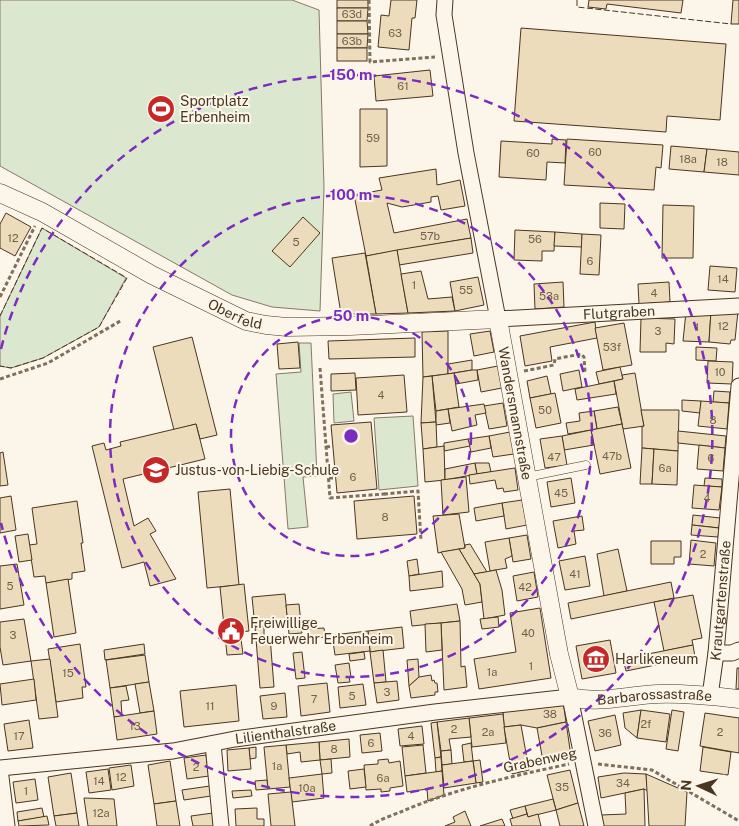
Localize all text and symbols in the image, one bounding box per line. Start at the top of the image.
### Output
house number: 63d [342,8,362,20]
house number: 63 [388,27,402,39]
house number: 63b [342,35,363,47]
text: 150 m [329,66,373,83]
house number: 61 [397,80,409,92]
place label: Sportplatz Erbenheim [180,93,250,125]
sports icon: Sportplatz Erbenheim [146,94,176,124]
house number: 59 [366,132,380,144]
house number: 60 [588,146,602,158]
house number: 60 [526,147,540,159]
house number: 18a [679,153,697,165]
house number: 18 [716,156,728,168]
text: 100 m [330,186,372,203]
house number: 57b [420,230,440,242]
house number: 12 [7,232,19,244]
house number: 56 [528,233,542,245]
house number: 5 [292,236,300,248]
house number: 6 [587,255,594,267]
house number: 14 [717,273,729,285]
house number: 1 [412,279,416,291]
house number: 55 [459,284,473,296]
house number: 4 [651,287,658,299]
house number: 53a [539,290,559,302]
street label: Oberfeld [205,296,264,332]
street label: Flutgraben [583,303,655,322]
text: 50 m [333,307,369,324]
house number: 12 [717,320,729,332]
house number: 1 [695,321,699,333]
house number: 3 [655,325,662,337]
house number: 53f [603,341,622,353]
street label: Wandersmannstraße [495,345,535,481]
house number: 10 [714,366,726,378]
house number: 4 [378,389,385,401]
house number: 50 [538,404,552,416]
house number: 8 [709,414,717,426]
centre of rings [342,427,360,445]
house number: 47b [602,450,622,462]
house number: 47 [547,451,561,463]
house number: 6 [708,452,715,464]
school or university icon: Justus-von-Liebig-Schule [141,455,171,485]
place label: Justus-von-Liebig-Schule [175,462,339,478]
house number: 6a [659,462,671,474]
house number: 6 [350,471,357,483]
house number: 45 [554,487,568,499]
house number: 4 [704,492,711,504]
house number: 8 [381,511,389,523]
street label: Krautgartenstraße [707,540,734,662]
house number: 2 [700,548,707,560]
house number: 41 [569,568,581,580]
house number: 5 [6,580,14,592]
house number: 42 [518,581,532,593]
place label: Freiwillige Feuerwehr Erbenheim [250,615,393,647]
public building icon: Freiwillige Feuerwehr Erbenheim [216,616,246,646]
house number: 40 [521,627,535,639]
house number: 3 [10,629,17,641]
museum icon: Harlikeneum [581,644,611,674]
place label: Harlikeneum [615,651,698,667]
house number: 1 [529,660,533,672]
house number: 1a [487,666,497,678]
house number: 15 [62,667,74,679]
house number: 3 [384,686,391,698]
street label: Barbarossastraße [597,686,713,708]
house number: 5 [348,690,356,702]
house number: 7 [311,693,318,705]
house number: 11 [206,700,214,712]
house number: 9 [271,700,278,712]
house number: 38 [543,708,557,720]
street label: Lilienthalstraße [234,717,337,747]
house number: 2f [641,718,652,730]
house number: 13 [129,720,141,732]
house number: 2 [451,723,458,735]
house number: 2a [482,726,494,738]
house number: 2 [717,726,724,738]
house number: 36 [598,727,612,739]
house number: 17 [13,730,25,742]
house number: 4 [408,730,415,742]
house number: 6 [368,737,375,749]
house number: 8 [330,743,338,755]
street label: Grabenweg [502,744,578,776]
house number: 1a [272,760,282,772]
house number: 2 [193,761,200,773]
north arrow [674,761,724,811]
house number: 12 [115,771,127,783]
house number: 6a [377,772,389,784]
house number: 14 [93,775,105,787]
house number: 34 [616,777,630,789]
text: N [678,779,694,791]
house number: 35 [555,781,569,793]
house number: 10a [298,782,316,794]
house number: 1 [24,785,28,797]
house number: 12a [92,807,110,819]

